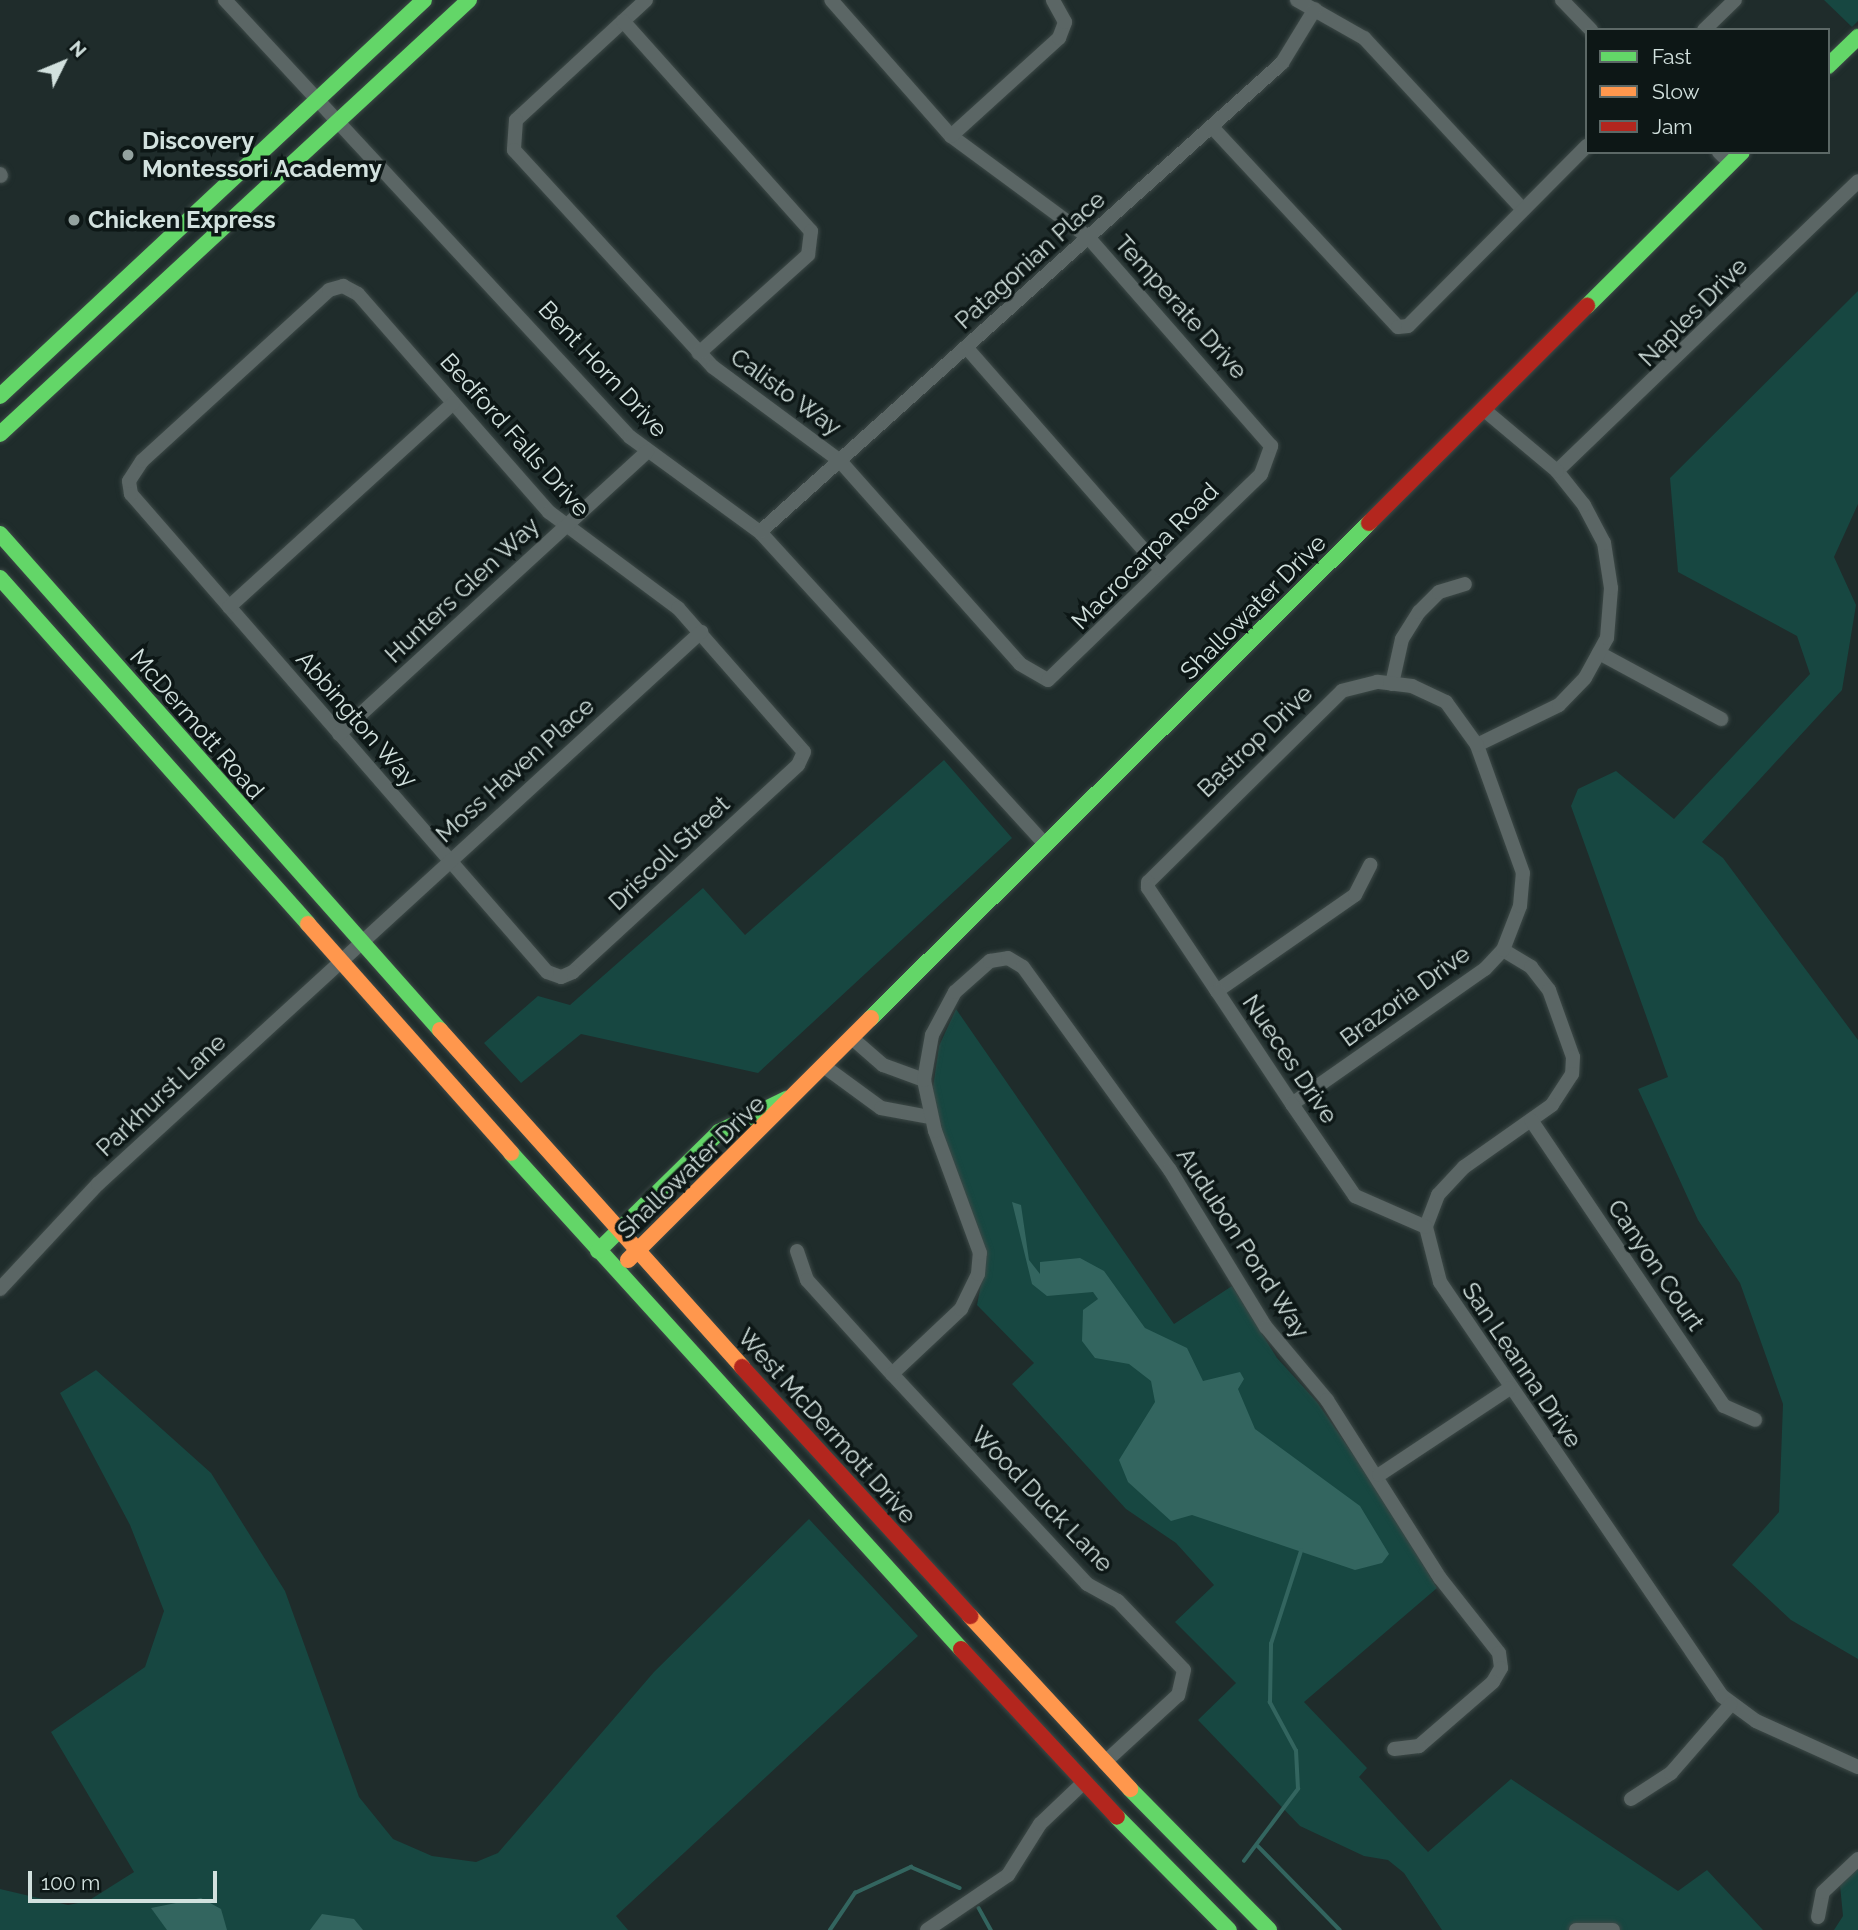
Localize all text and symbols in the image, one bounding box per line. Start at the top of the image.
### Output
north arrow [28,28,98,98]
legend [1585,28,1830,154]
text: N [65,36,91,61]
text: Fast [1652,44,1692,69]
text: Slow [1652,79,1700,104]
text: Jam [1652,114,1693,139]
place label: Discovery Montessori Academy [142,127,383,183]
marker: Discovery Montessori Academy [120,147,136,163]
street label: Patagonian Place [949,185,1111,335]
place label: Chicken Express [88,206,276,234]
marker: Chicken Express [66,212,82,228]
street label: Temperate Drive [1109,229,1253,385]
street label: Naples Drive [1633,252,1753,372]
street label: Bent Horn Drive [533,295,673,443]
street label: Calisto Way [725,342,847,442]
street label: Bedford Falls Drive [434,347,596,523]
street label: Macrocarpa Road [1066,477,1224,635]
street label: Hunters Glen Way [379,511,545,669]
street label: Shallowater Drive [1174,528,1332,686]
street label: McDermott Road [124,643,270,805]
street label: Abbington Way [290,645,424,793]
street label: Bastrop Drive [1191,679,1319,803]
street label: Moss Haven Place [430,691,600,849]
street label: Driscoll Street [602,789,736,917]
street label: Brazoria Drive [1334,939,1476,1053]
street label: Nueces Drive [1236,989,1344,1129]
street label: Parkhurst Lane [90,1028,232,1162]
street label: Shallowater Drive [611,1089,771,1245]
street label: Audubon Pond Way [1170,1142,1316,1344]
street label: Canyon Court [1602,1194,1710,1336]
street label: San Leanna Drive [1456,1277,1588,1453]
street label: West McDermott Drive [732,1322,922,1530]
street label: Wood Duck Lane [965,1420,1119,1578]
scale bar [32,1856,220,1900]
text: 100 m [41,1870,100,1895]

